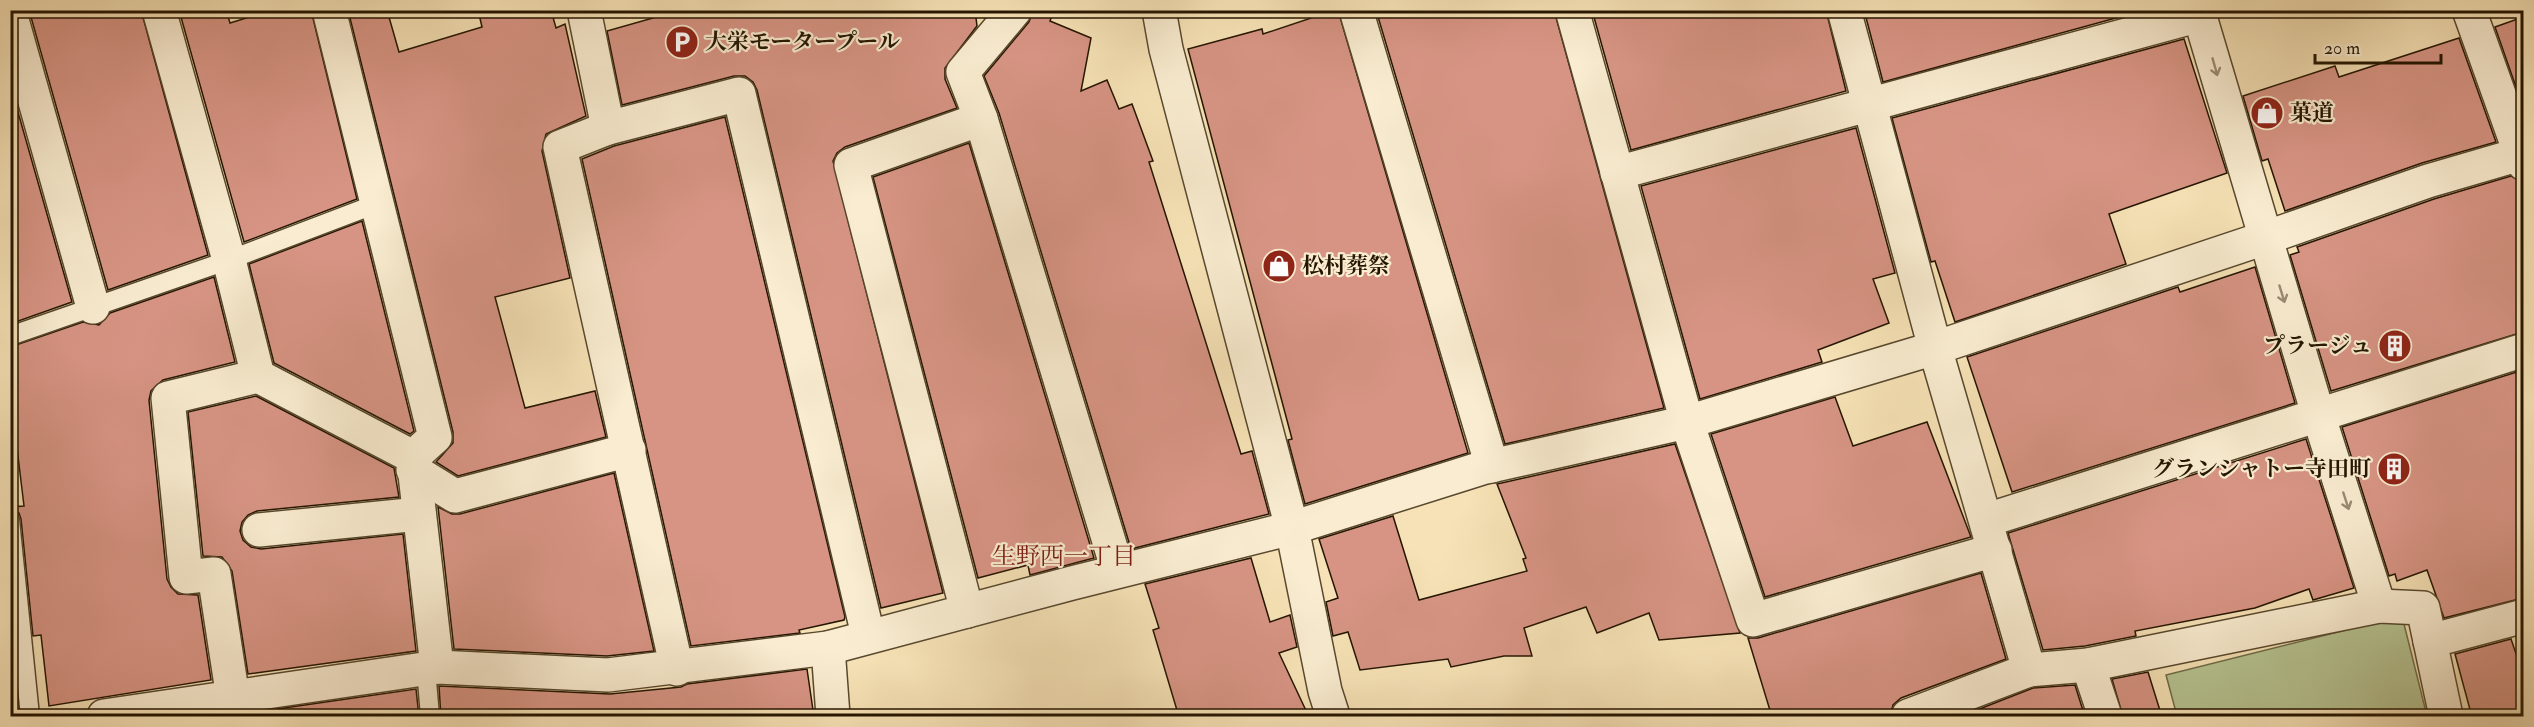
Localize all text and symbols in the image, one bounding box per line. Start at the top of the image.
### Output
parking icon: 大栄モータープール [664,24,700,60]
scale bar [2315,27,2441,65]
place label: 大栄モータープール [705,28,900,56]
text: 20 m [2324,37,2360,60]
one-way arrow [2210,57,2221,76]
shop icon: 菓道 [2249,95,2285,131]
place label: 菓道 [2290,99,2334,127]
shop icon: 松村葬祭 [1261,248,1297,284]
place label: 松村葬祭 [1302,252,1390,280]
one-way arrow [2277,284,2288,303]
building icon: プラージュ [2377,328,2413,364]
place label: プラージュ [2263,332,2372,360]
building icon: グランシャトー寺田町 [2376,451,2412,487]
place label: グランシャトー寺田町 [2152,455,2371,483]
one-way arrow [2341,491,2352,510]
district label: 生野西一丁目 [992,541,1136,572]

